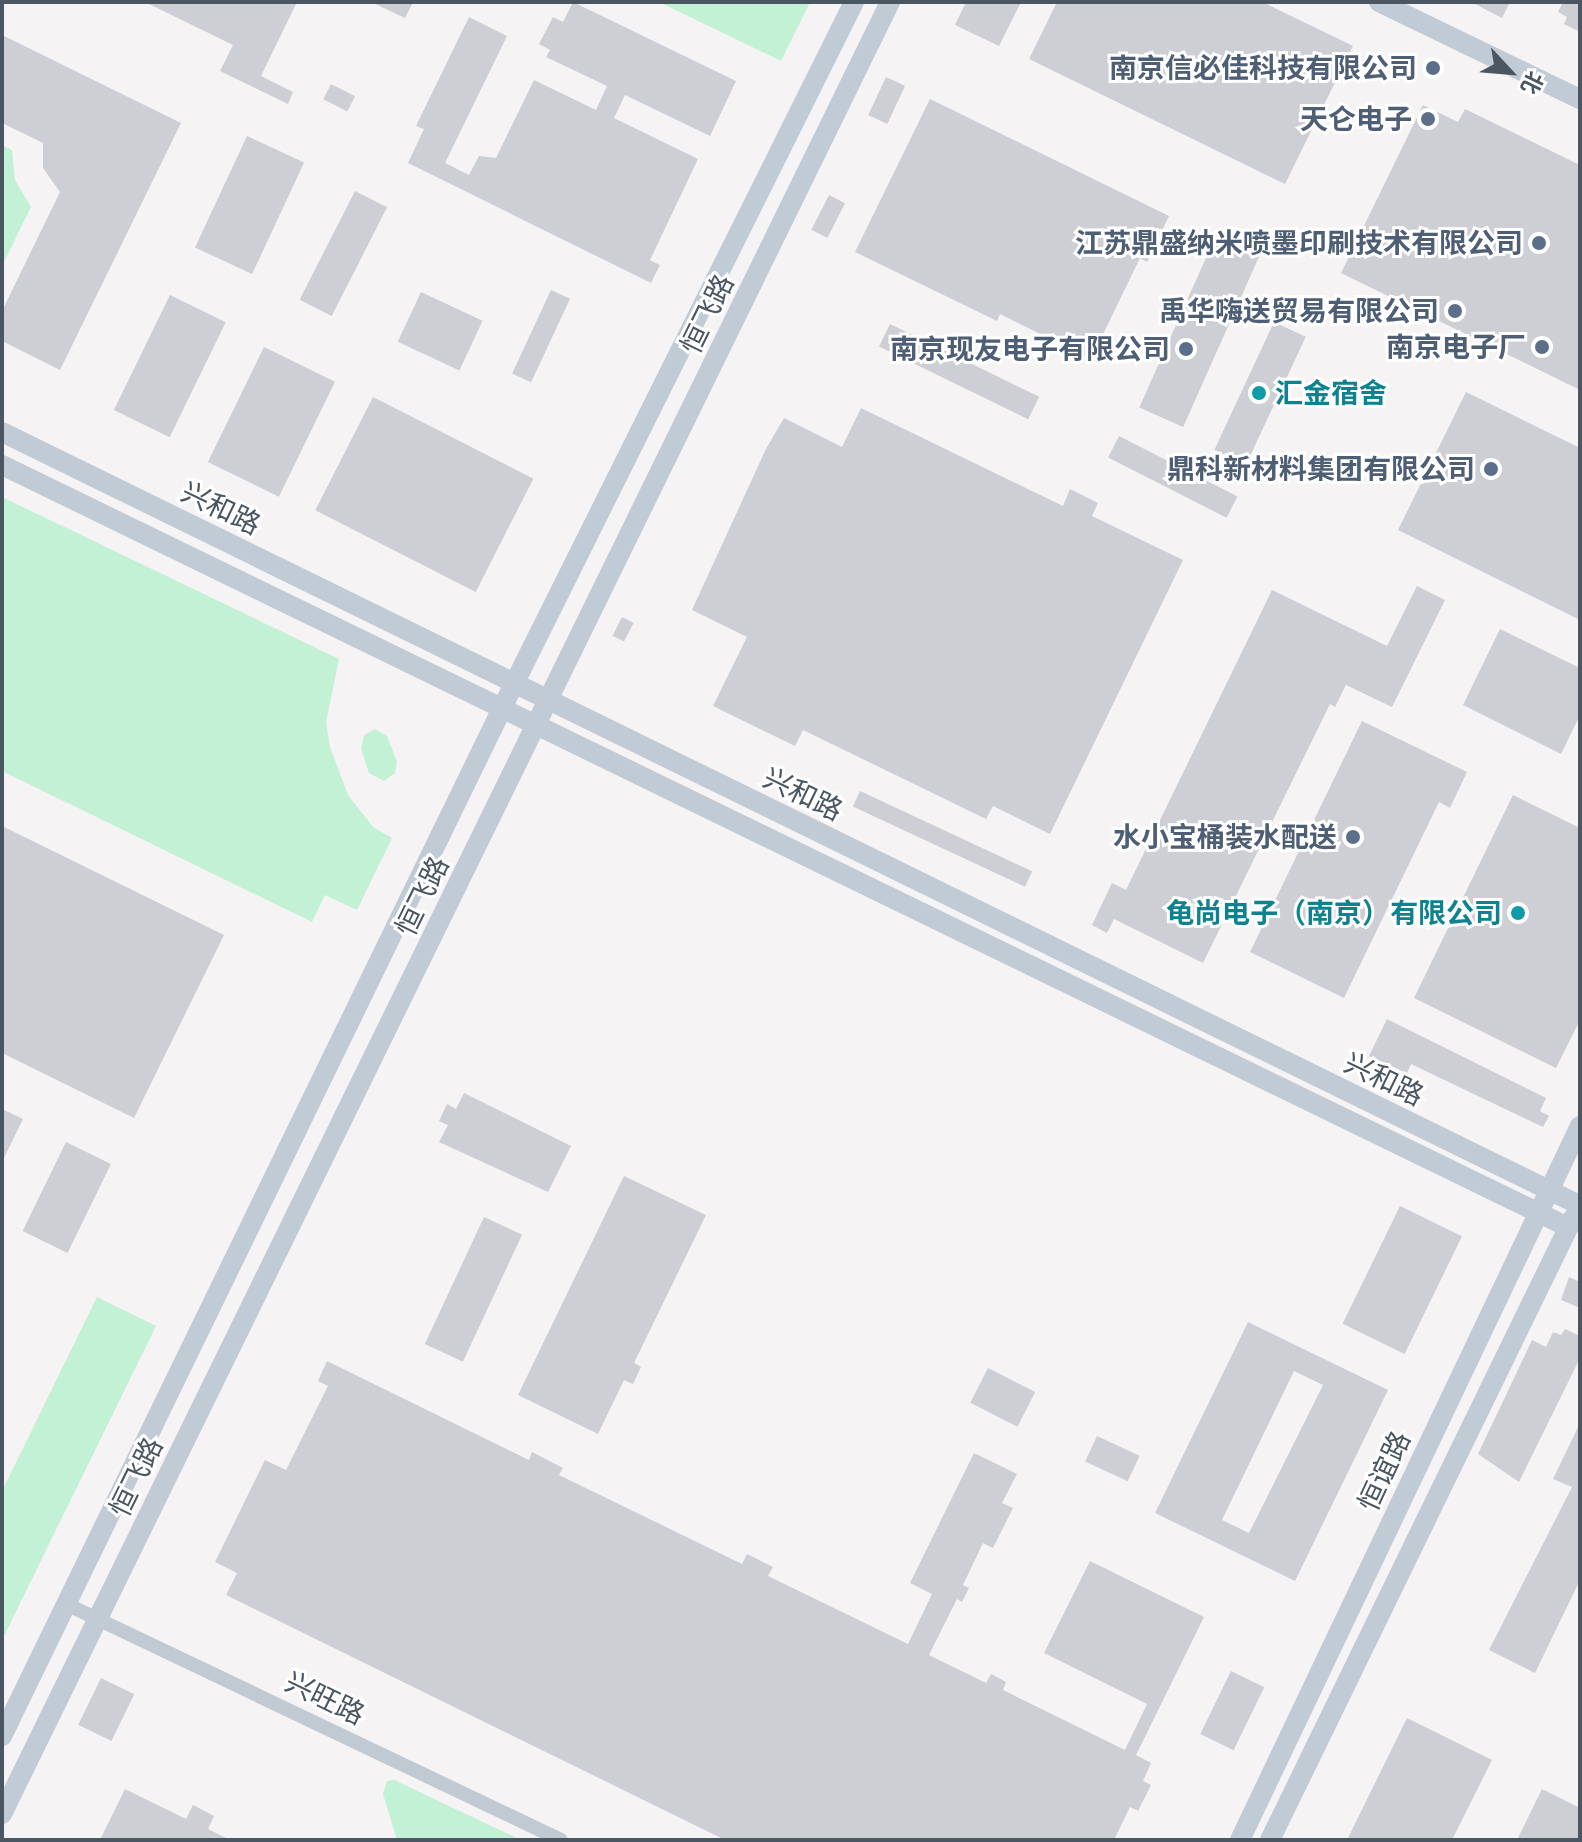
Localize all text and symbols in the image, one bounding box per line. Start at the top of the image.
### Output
north arrow [1470,32,1550,112]
place label: 南京信必佳科技有限公司 [1109,51,1417,85]
marker: 南京信必佳科技有限公司 [1424,59,1442,77]
text: 北 [1515,67,1549,99]
place label: 天仑电子 [1300,102,1412,136]
marker: 天仑电子 [1419,110,1437,128]
place label: 江苏鼎盛纳米喷墨印刷技术有限公司 [1075,226,1523,260]
marker: 江苏鼎盛纳米喷墨印刷技术有限公司 [1530,234,1548,252]
street label: 恒飞路 [673,269,741,359]
place label: 禹华嗨送贸易有限公司 [1159,294,1439,328]
marker: 禹华嗨送贸易有限公司 [1446,302,1464,320]
place label: 南京电子厂 [1386,330,1526,364]
place label: 南京现友电子有限公司 [890,332,1170,366]
marker: 南京电子厂 [1533,338,1551,356]
marker: 南京现友电子有限公司 [1177,340,1195,358]
place label: 汇金宿舍 [1275,376,1387,410]
marker: 汇金宿舍 [1250,384,1268,402]
place label: 鼎科新材料集团有限公司 [1167,452,1475,486]
marker: 鼎科新材料集团有限公司 [1482,460,1500,478]
street label: 兴和路 [176,474,266,542]
street label: 兴和路 [758,760,848,828]
place label: 水小宝桶装水配送 [1113,820,1337,854]
marker: 水小宝桶装水配送 [1344,828,1362,846]
street label: 恒飞路 [388,851,456,941]
place label: 龟尚电子（南京）有限公司 [1166,896,1502,930]
marker: 龟尚电子（南京）有限公司 [1509,904,1527,922]
street label: 兴和路 [1339,1045,1429,1113]
street label: 恒谊路 [1351,1426,1417,1516]
street label: 恒飞路 [102,1432,170,1522]
street label: 兴旺路 [280,1664,370,1732]

